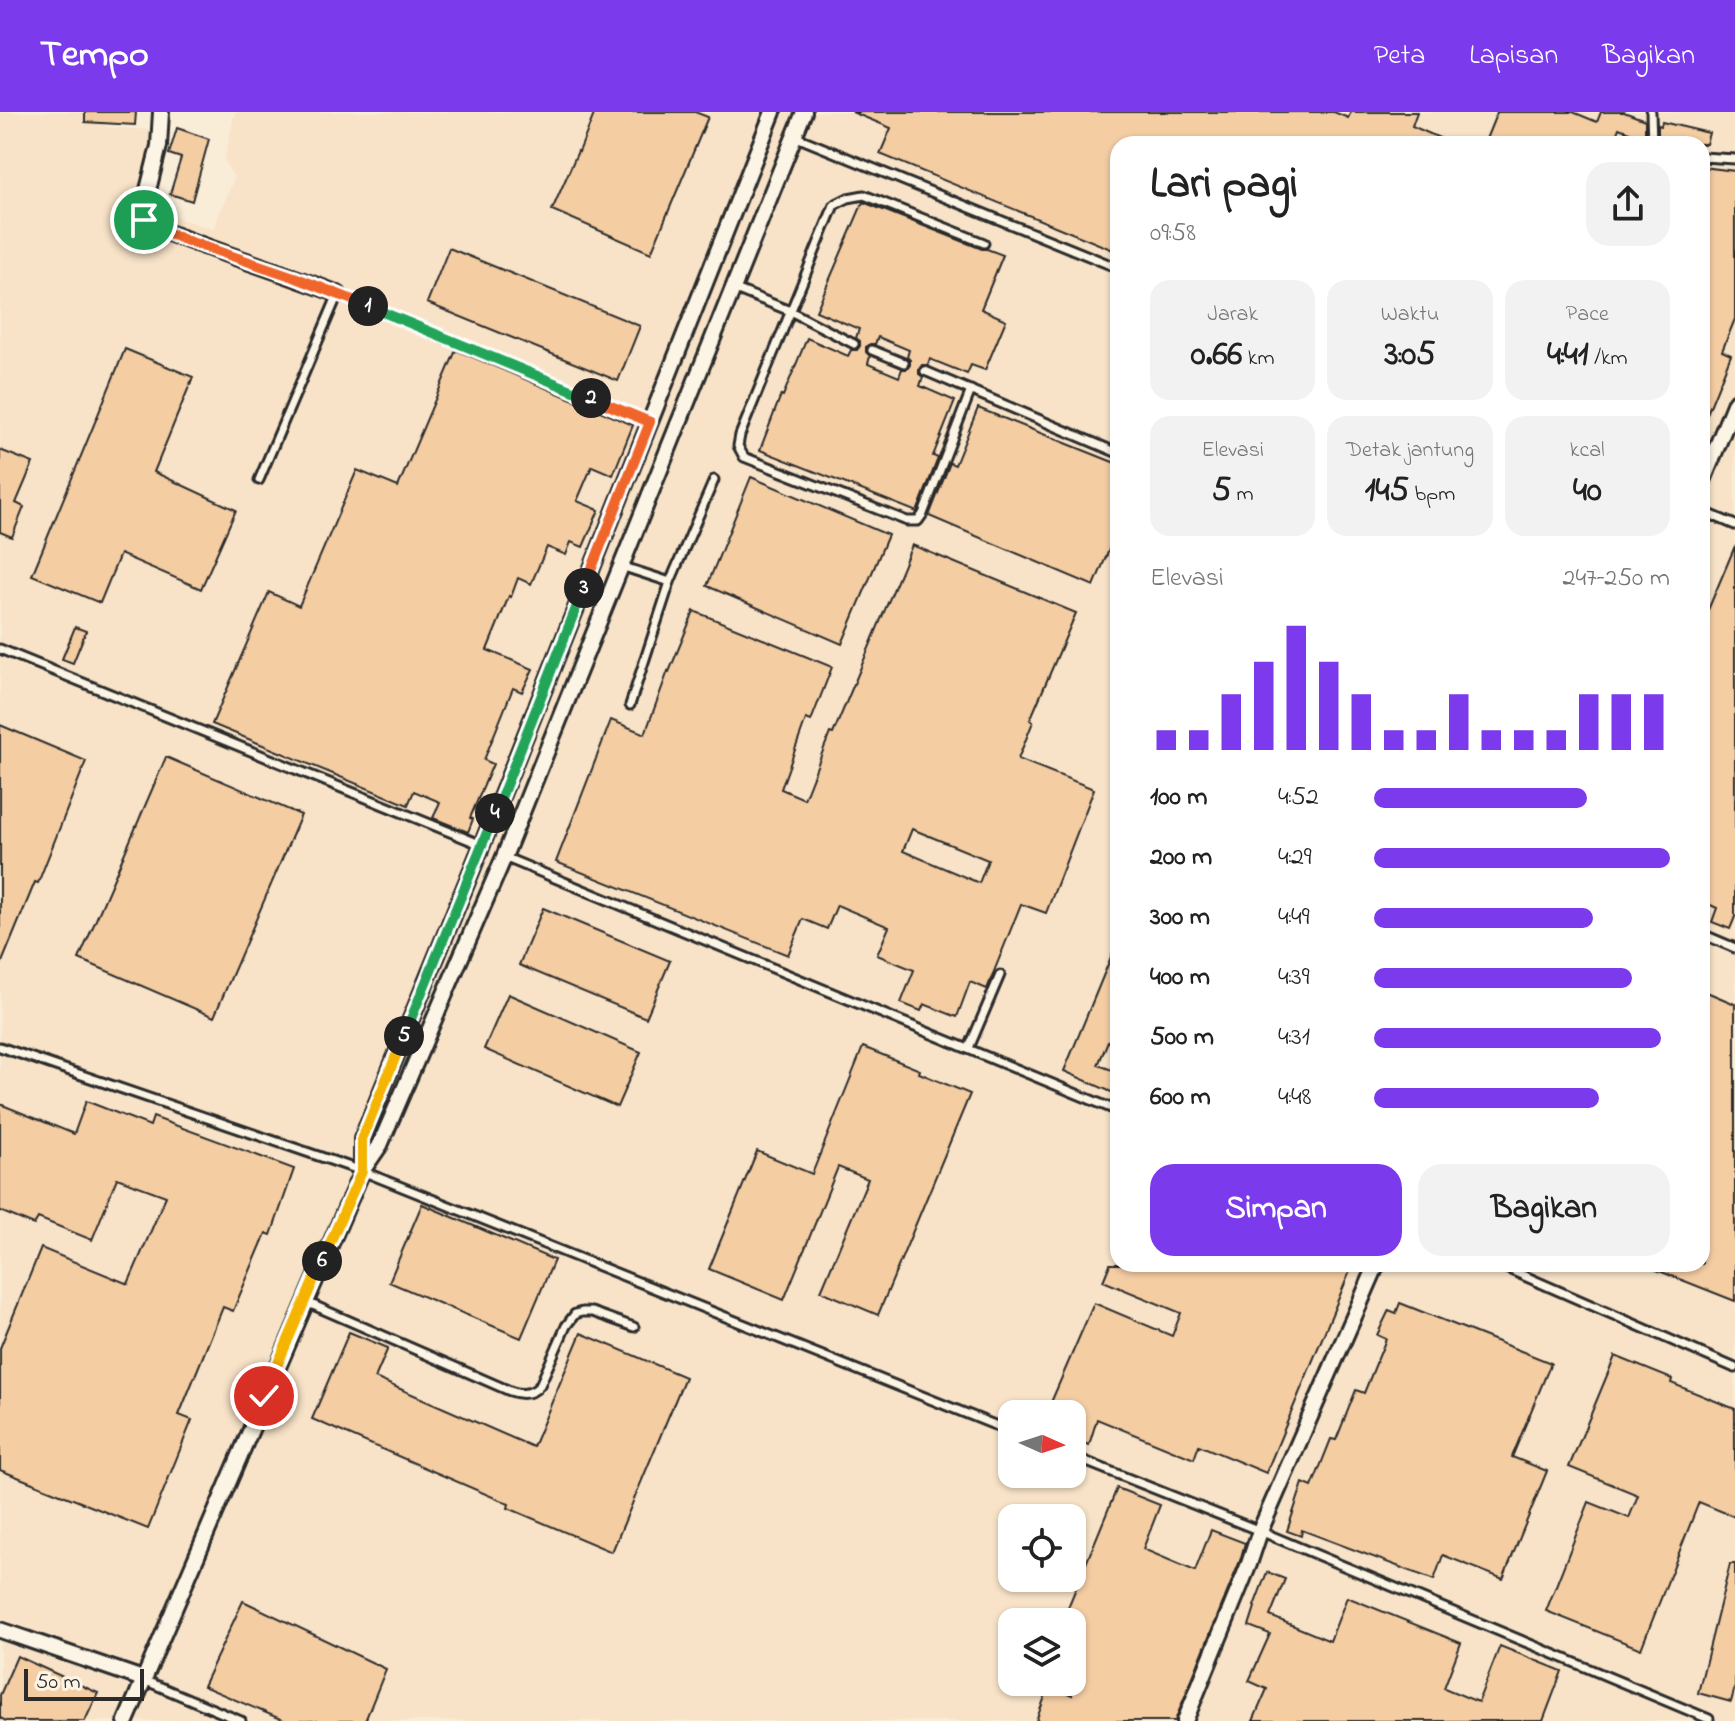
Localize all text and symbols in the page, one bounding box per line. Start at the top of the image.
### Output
text: Tempo [40,28,149,84]
text: Peta [1374,36,1425,77]
text: Lapisan [1469,36,1558,77]
text: Bagikan [1602,36,1695,77]
text: Lari pagi [1150,153,1298,217]
button: share [1586,162,1670,246]
pin [110,186,178,254]
icon: arrive [122,198,166,242]
text: 09:58 [1150,215,1196,253]
pin: 1 [348,286,388,326]
text: 1 [365,290,372,322]
text: Jarak [1207,299,1258,331]
text: Waktu [1381,299,1439,331]
text: Pace [1566,299,1609,331]
text: 0.66 [1191,331,1242,381]
text: 3:05 [1384,331,1436,381]
text: 4:41 [1547,331,1589,381]
text: km [1242,343,1275,375]
text: /km [1589,343,1628,375]
pin: 2 [571,378,611,418]
text: 2 [586,382,596,414]
text: Elevasi [1201,435,1264,467]
text: Detak jantung [1346,435,1474,467]
text: kcal [1570,435,1605,467]
text: 5 [1212,467,1231,517]
text: 145 [1365,467,1409,517]
text: 40 [1573,467,1602,517]
text: m [1231,479,1254,511]
text: bpm [1409,479,1455,511]
text: Elevasi [1150,560,1224,598]
text: 247–250 m [1562,560,1670,598]
pin: 3 [564,568,604,608]
text: 3 [579,572,589,604]
text: 100 m [1150,779,1207,817]
text: 4:52 [1278,779,1319,817]
pin: 4 [475,793,515,833]
text: 4 [490,797,500,829]
text: 200 m [1150,839,1212,877]
text: 4:29 [1278,839,1312,877]
text: 300 m [1150,899,1210,937]
text: 4:49 [1278,899,1309,937]
text: 400 m [1150,959,1210,997]
text: 4:39 [1278,959,1310,997]
pin: 5 [384,1016,424,1056]
text: 500 m [1150,1019,1214,1057]
text: 4:31 [1278,1019,1310,1057]
text: 5 [398,1020,410,1052]
text: 600 m [1150,1079,1211,1117]
text: 4:48 [1278,1079,1311,1117]
button: Simpan [1150,1164,1402,1256]
button: Bagikan [1418,1164,1670,1256]
pin: 6 [302,1241,342,1281]
text: 6 [317,1245,327,1277]
pin [230,1362,298,1430]
icon: check [242,1374,286,1418]
north arrow [998,1400,1086,1488]
map controls [998,1400,1086,1696]
button: locate [998,1504,1086,1592]
button: layers [998,1608,1086,1696]
scale bar [24,1665,144,1701]
text: 50 m [36,1667,81,1699]

